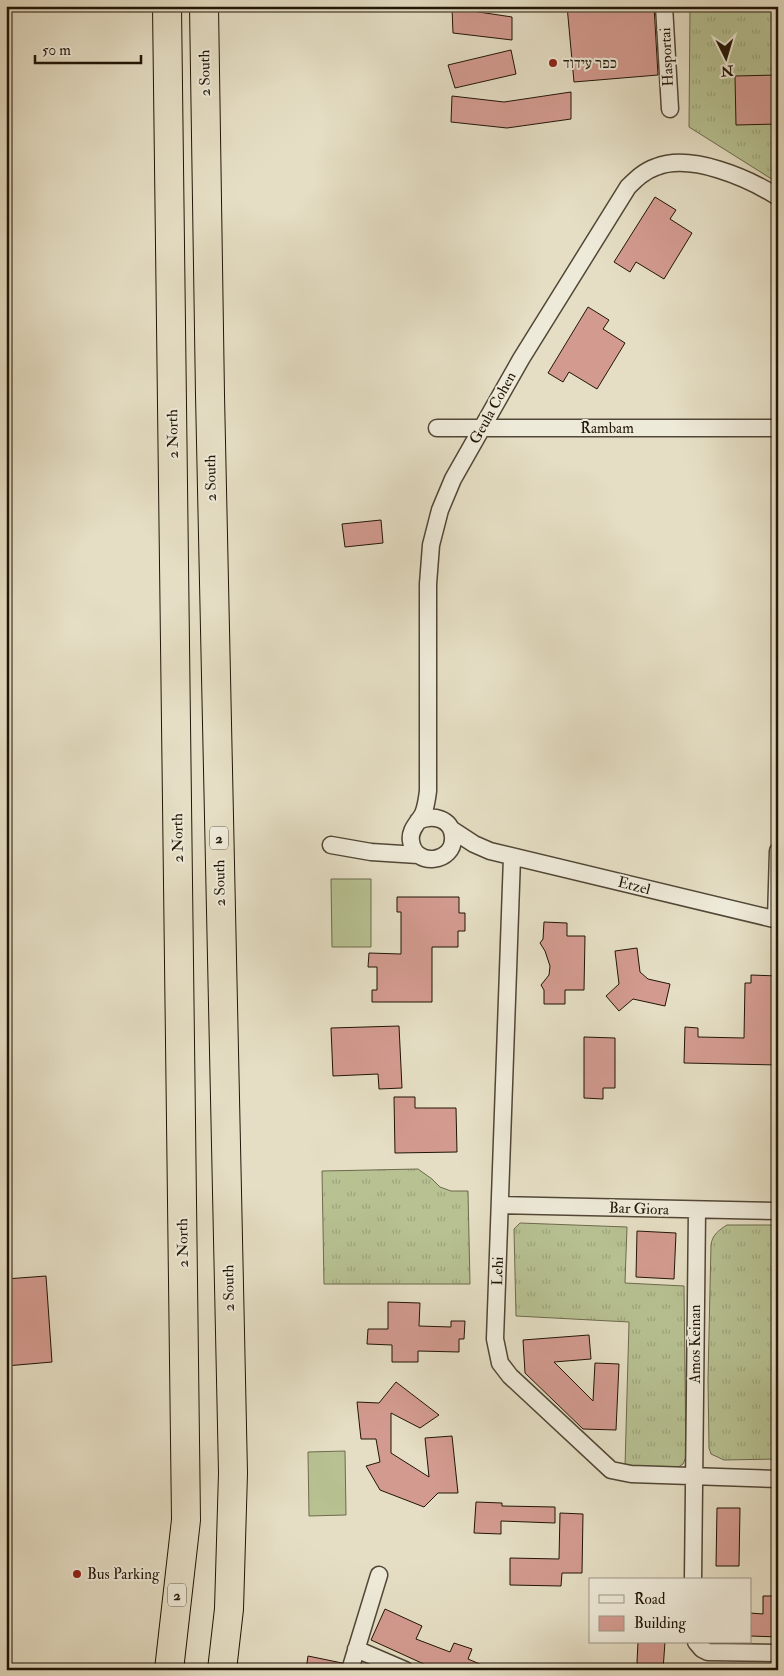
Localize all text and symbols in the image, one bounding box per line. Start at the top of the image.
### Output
street label: Hasportai [656,27,679,87]
scale bar [35,32,141,64]
north arrow [702,32,752,82]
text: 50 m [42,41,71,60]
street label: 2 South [195,49,215,97]
place label: כפר עידוד [563,54,617,73]
marker: כפר עידוד [547,57,559,69]
text: N [720,61,735,80]
street label: Geula Cohen [465,368,521,448]
street label: 2 North [163,409,183,459]
street label: Rambam [580,419,634,438]
street label: 2 South [201,454,221,502]
street label: 2 North [168,813,188,863]
road number: 2 [210,826,228,850]
street label: 2 South [210,859,230,907]
street label: Etzel [616,873,652,899]
street label: Bar Giora [609,1198,670,1220]
street label: 2 North [173,1218,193,1268]
street label: Lehi [488,1256,508,1286]
street label: 2 South [219,1264,239,1312]
street label: Amos Keinan [686,1304,705,1384]
place label: Bus Parking [87,1565,160,1584]
marker: Bus Parking [71,1568,83,1580]
legend [589,1578,752,1644]
road number: 2 [168,1584,186,1606]
text: Road [634,1590,666,1609]
text: Building [634,1614,686,1633]

